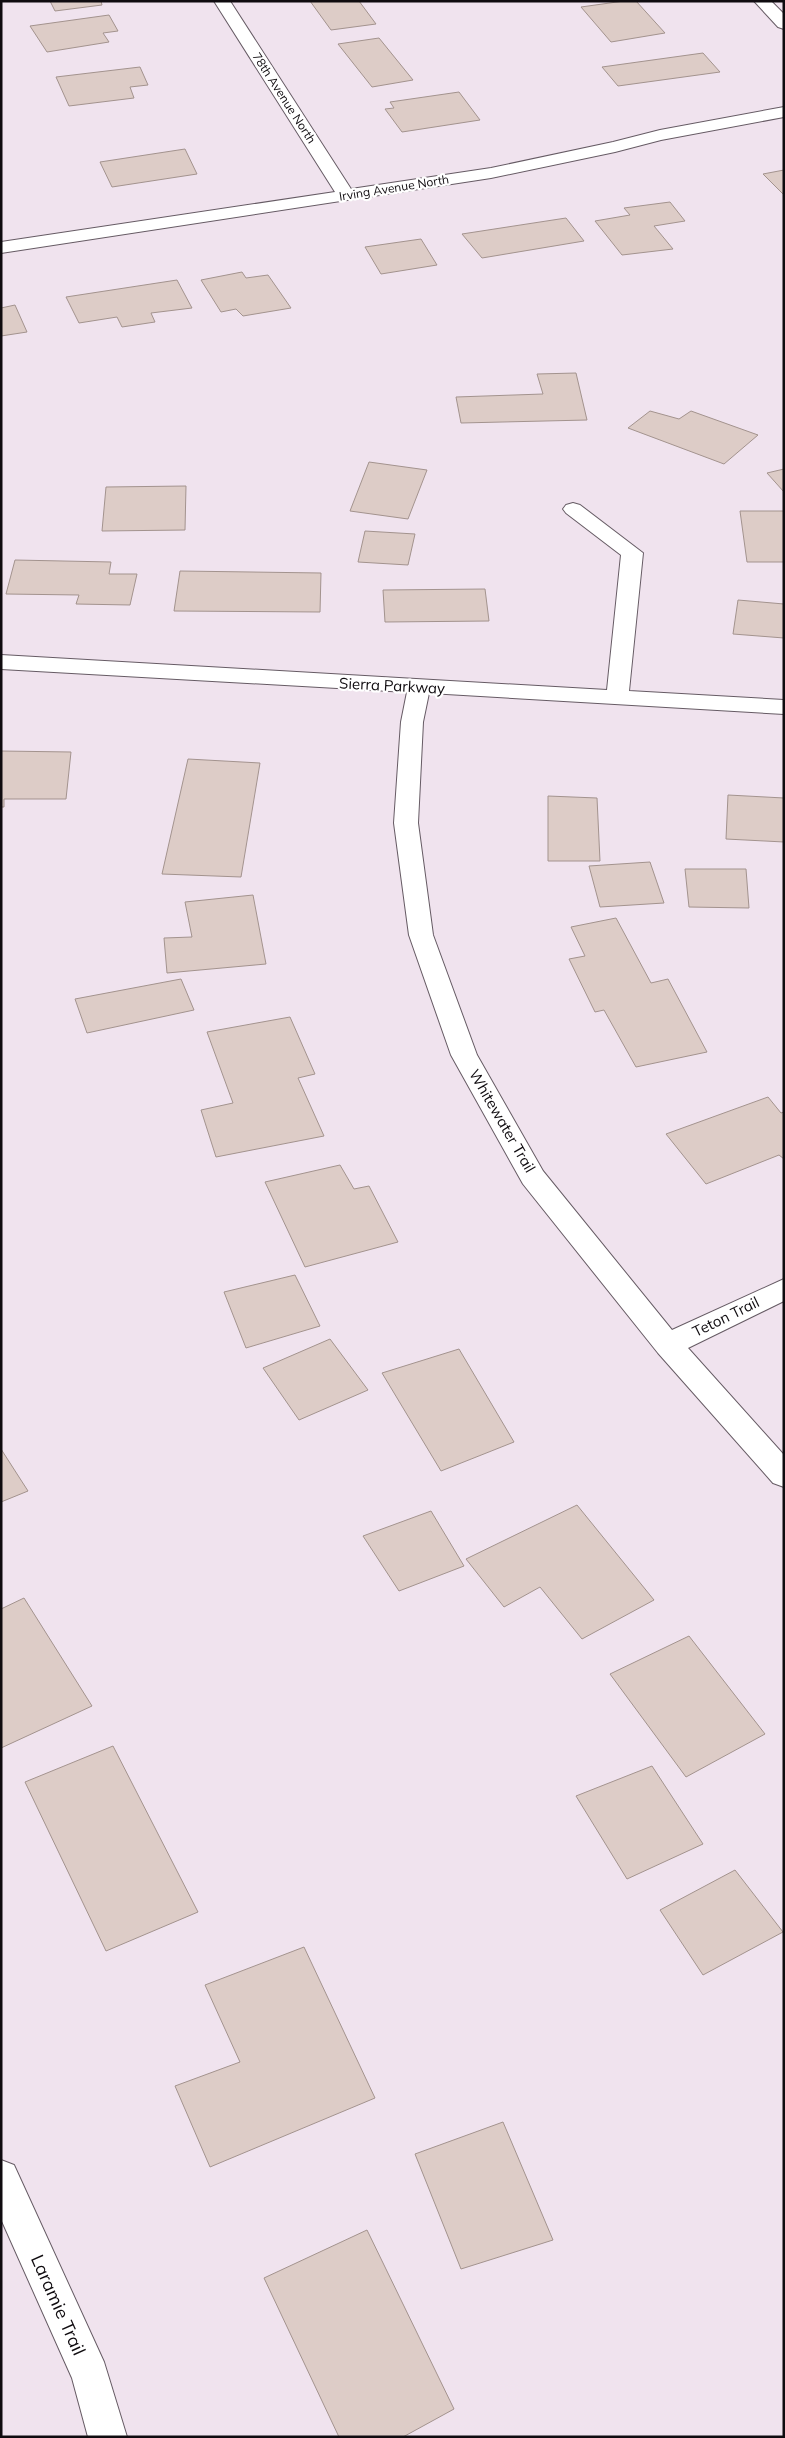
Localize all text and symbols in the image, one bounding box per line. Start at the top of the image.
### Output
street label: 78th Avenue North [249,49,319,146]
street label: Irving Avenue North [338,171,450,204]
street label: Sierra Parkway [339,673,445,698]
street label: Whitewater Trail [465,1066,540,1176]
street label: Teton Trail [689,1292,762,1341]
street label: Laramie Trail [26,2251,91,2359]

